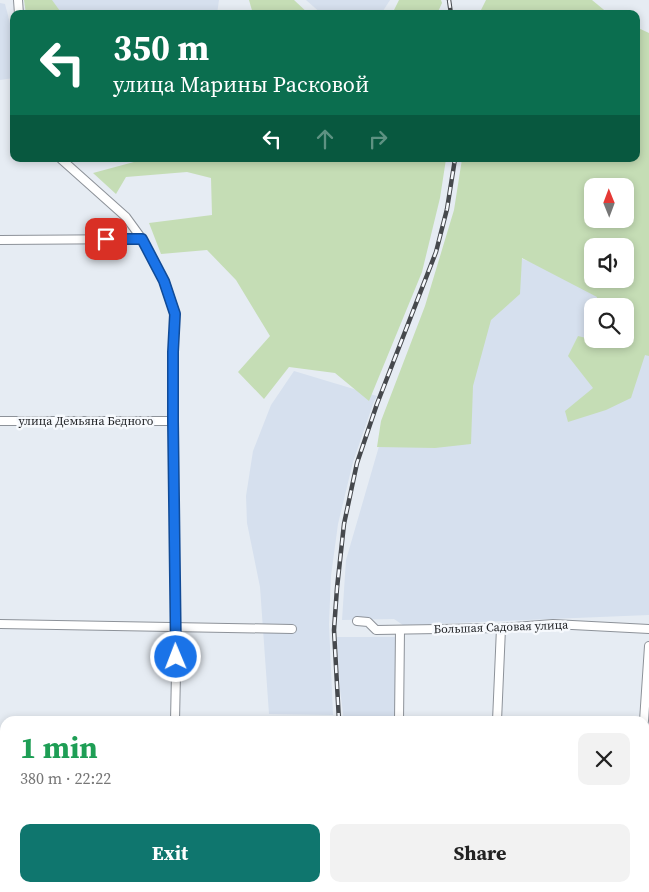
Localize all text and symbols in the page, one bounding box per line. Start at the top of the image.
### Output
text: 350 m [113,24,209,72]
icon: left [30,30,95,95]
text: улица Марины Расковой [113,69,369,99]
icon: left [258,125,286,153]
icon: ahead [311,125,339,153]
icon: right [364,125,392,153]
north arrow [584,178,634,228]
map controls [584,178,634,348]
pin [85,218,127,260]
icon: arrive [92,225,120,253]
button: sound [584,238,634,288]
button: search [584,298,634,348]
street label: улица Демьяна Бедного [19,413,154,429]
street label: Большая Садовая улица [433,617,569,637]
position arrow [149,630,201,682]
text: 1 min [20,727,98,768]
button: close [578,733,630,785]
text: 380 m · 22:22 [20,767,111,789]
button: Exit [20,824,320,882]
button: Share [330,824,630,882]

